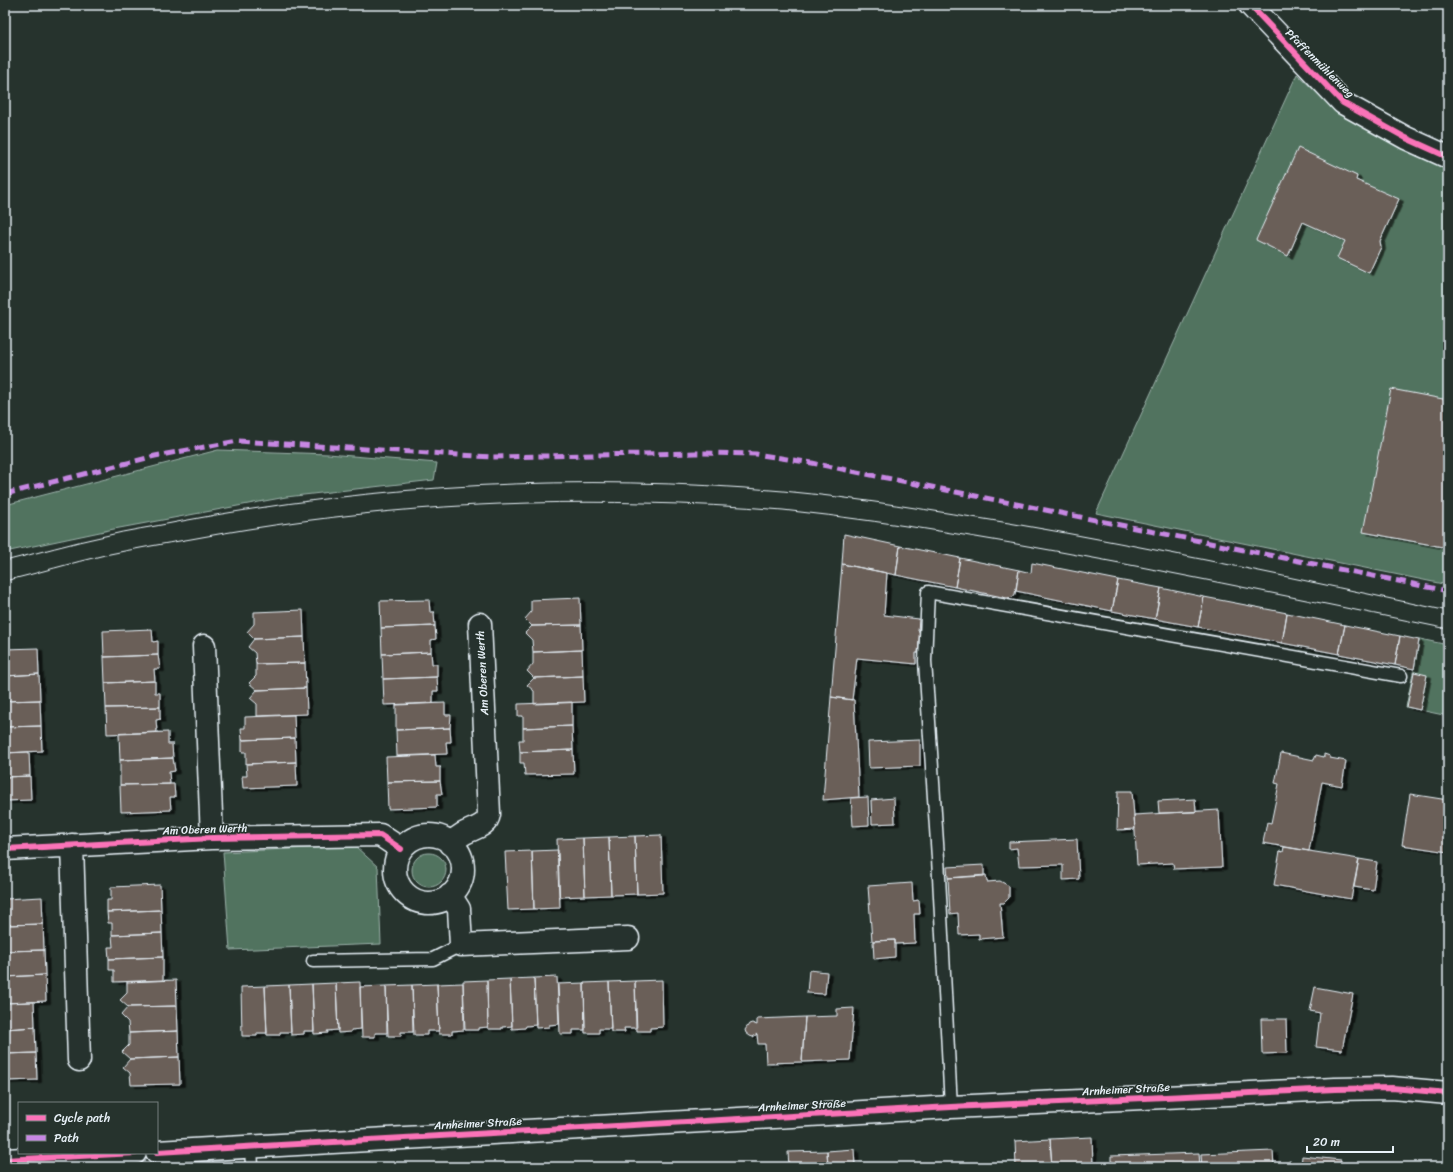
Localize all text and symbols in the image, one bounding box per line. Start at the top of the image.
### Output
street label: Pfaffenmühlenweg [1280,24,1359,103]
street label: Am Oberen Werth [471,630,494,717]
street label: Am Oberen Werth [161,819,248,841]
street label: Arnheimer Straße [1081,1078,1171,1101]
street label: Arnheimer Straße [757,1094,847,1117]
legend [18,1102,158,1154]
text: Cycle path [54,1107,110,1129]
street label: Arnheimer Straße [433,1112,523,1135]
text: Path [54,1127,79,1149]
scale bar [1307,1128,1393,1154]
text: 20 m [1313,1131,1340,1153]

